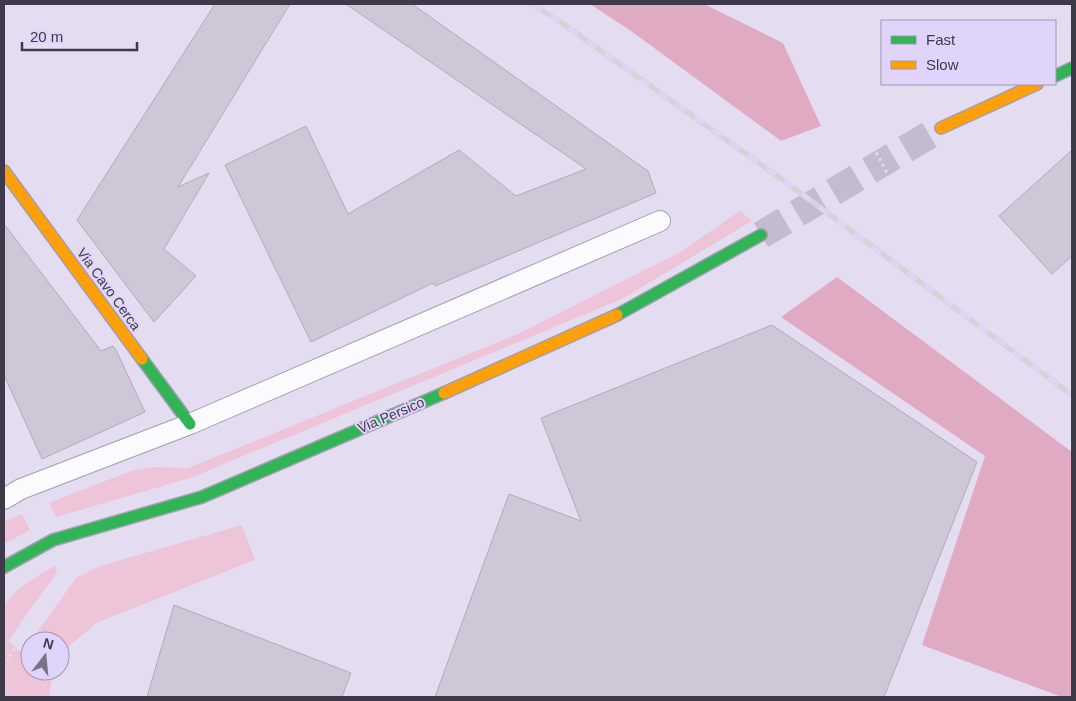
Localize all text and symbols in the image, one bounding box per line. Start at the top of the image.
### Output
scale bar [22,20,138,52]
legend [881,20,1056,85]
text: 20 m [30,28,63,45]
text: Fast [926,31,956,48]
text: Slow [926,56,959,73]
street label: Via Cavo Cerca [74,245,144,333]
street label: Via Persico [355,394,427,436]
north arrow [20,631,70,681]
text: N [42,634,56,653]

